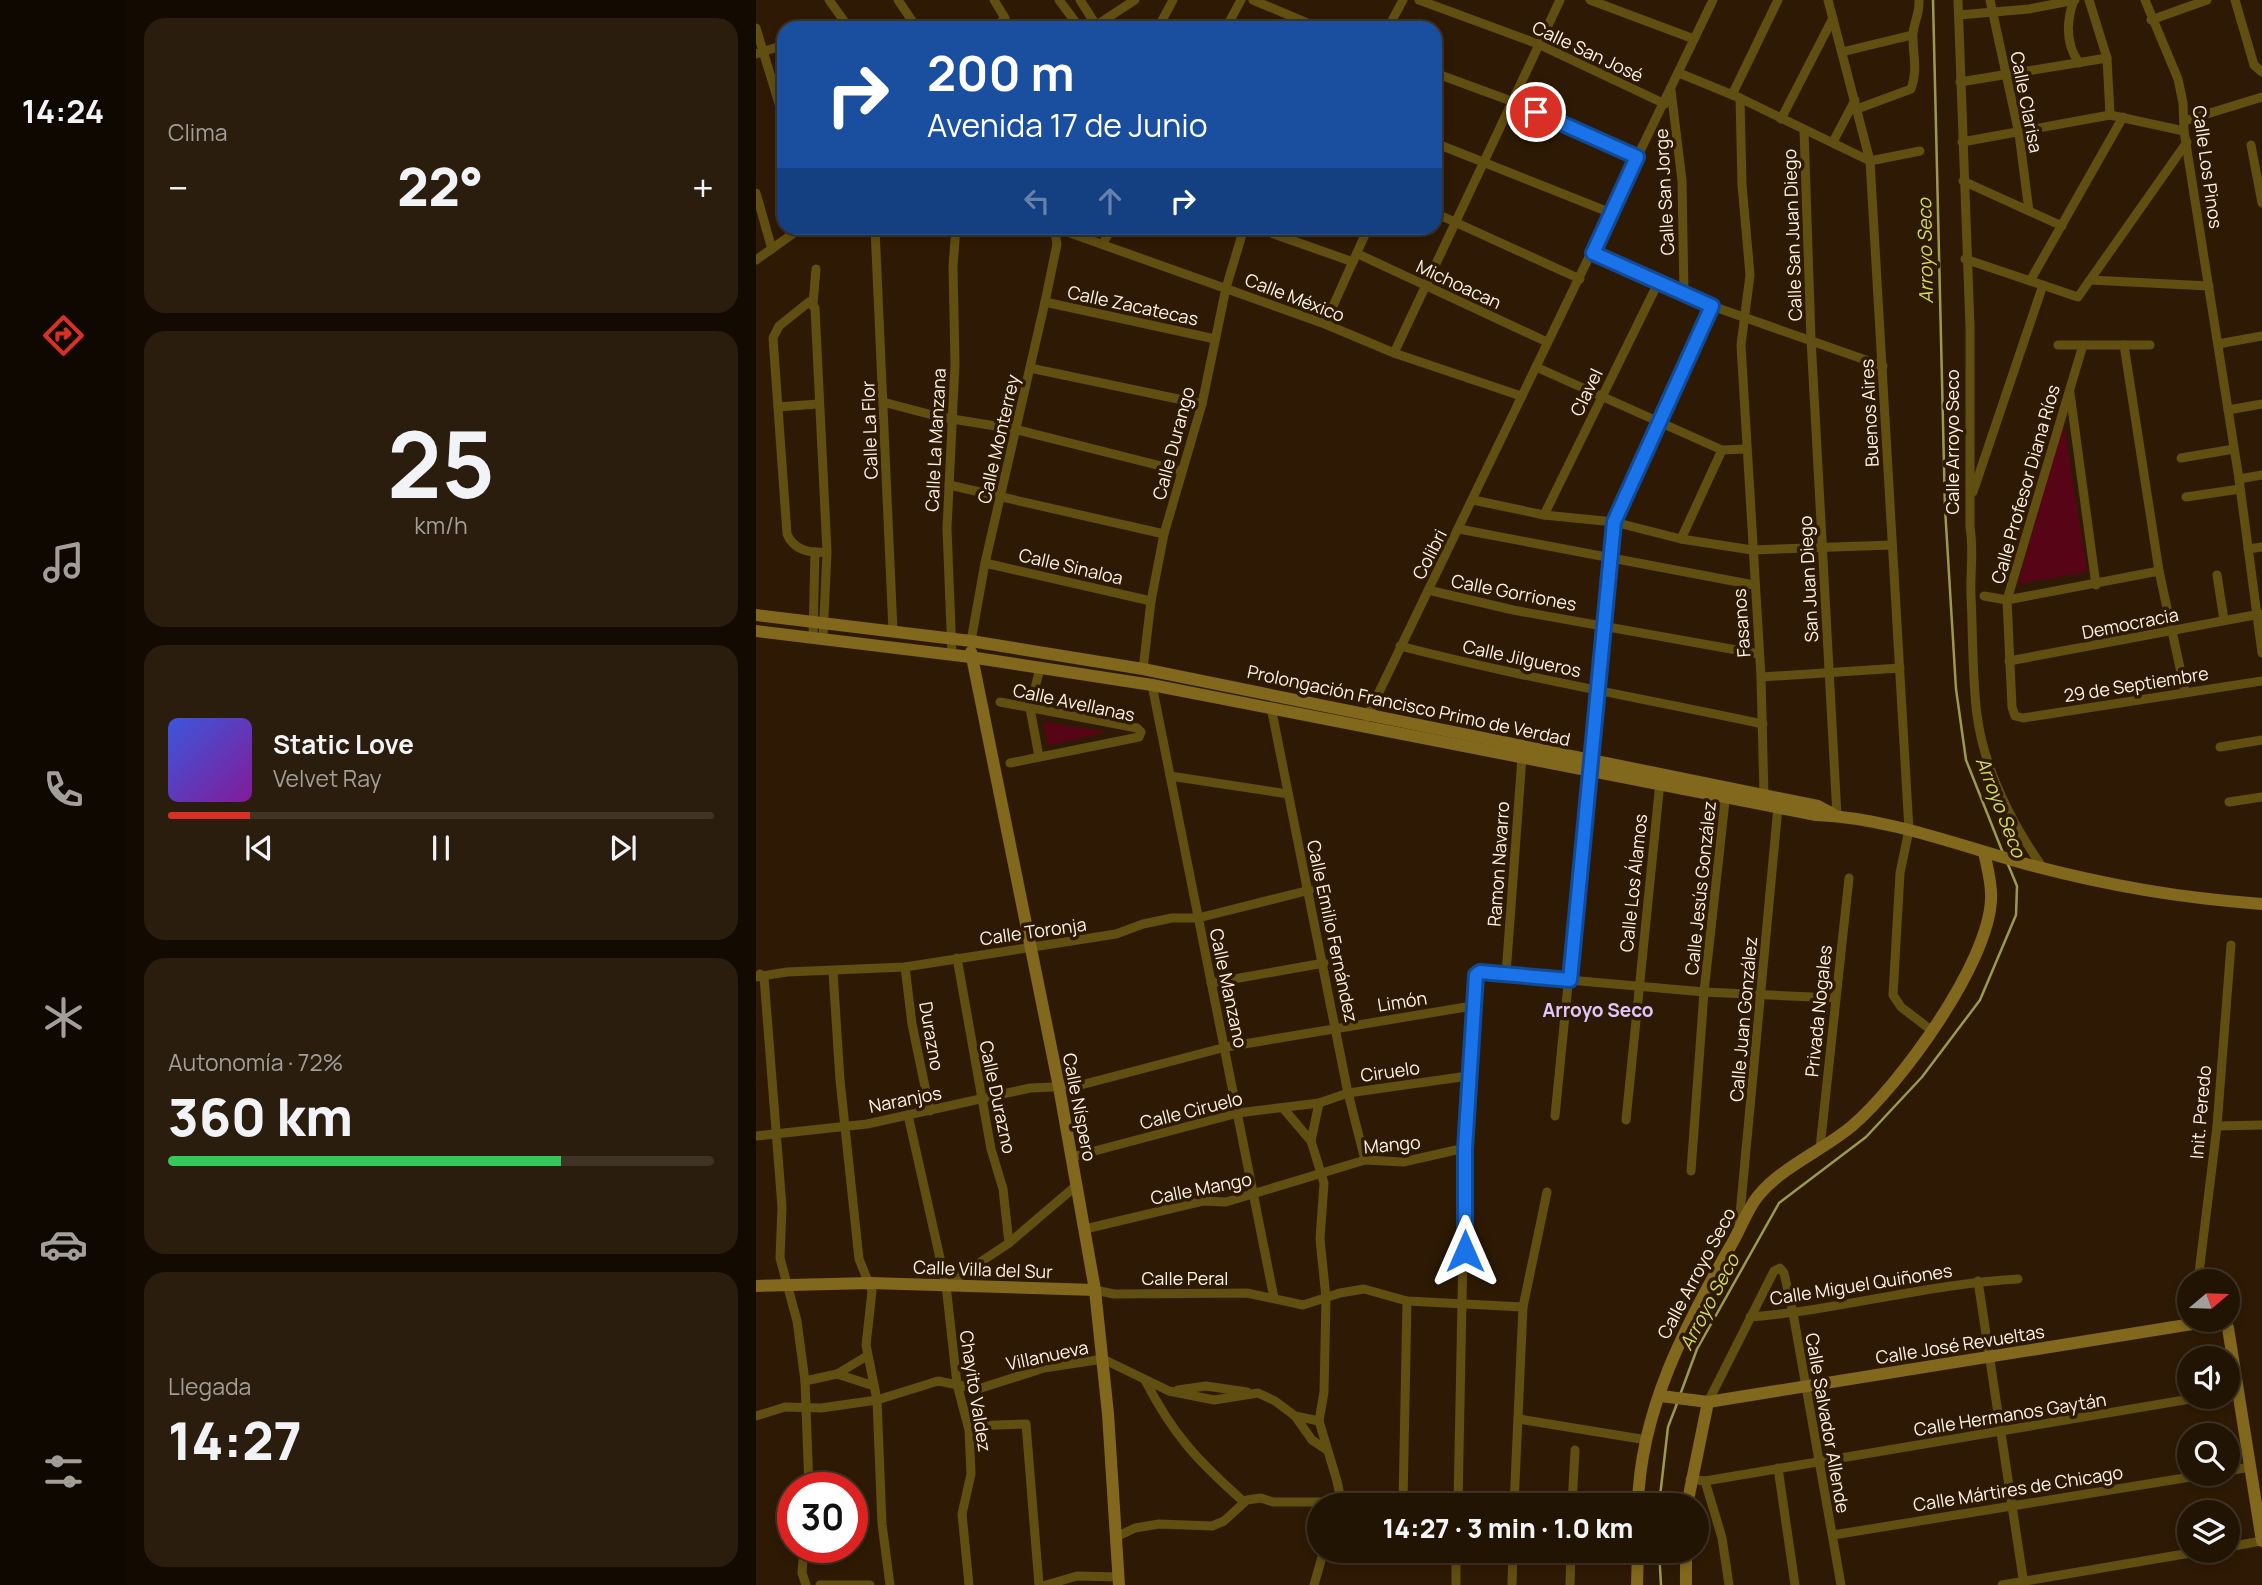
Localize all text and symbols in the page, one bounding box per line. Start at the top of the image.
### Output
street label: Calle San José [1529,15,1647,87]
text: 200 m [927,39,1075,106]
icon: right [812,49,903,140]
street label: Calle Clarisa [2005,49,2049,155]
pin [1506,82,1566,142]
text: 14:24 [22,89,104,133]
icon: arrive [1517,93,1555,131]
text: Avenida 17 de Junio [927,103,1208,147]
street label: Calle Los Pinos [2187,104,2229,230]
text: Clima [168,116,227,148]
street label: Calle San Jorge [1649,128,1679,256]
street label: Calle San Juan Diego [1777,149,1807,321]
text: 22° [397,151,483,222]
text: − [168,161,189,213]
text: + [692,161,714,213]
icon: left [1018,182,1056,220]
icon: ahead [1091,182,1129,220]
icon: right [1164,182,1202,220]
water label: Arroyo Seco [1911,196,1939,304]
street label: Michoacan [1413,254,1505,314]
street label: Calle México [1242,267,1348,327]
street label: Calle Zacatecas [1065,279,1201,331]
icon: directions [39,311,88,360]
street label: Buenos Aires [1854,358,1884,468]
street label: Clavel [1564,364,1608,420]
street label: Calle La Manzana [919,368,951,512]
street label: Calle Arroyo Seco [1940,369,1964,515]
street label: Calle Monterrey [971,372,1025,506]
street label: Calle La Flor [855,380,883,480]
street label: Calle Profesor Diana Ríos [1985,382,2065,586]
street label: Calle Durango [1146,384,1200,502]
text: 25 [387,401,495,525]
text: km/h [414,509,468,541]
street label: San Juan Diego [1793,515,1823,643]
street label: Colibri [1406,525,1452,583]
icon: music [39,538,88,587]
street label: Calle Sinaloa [1017,542,1125,590]
street label: Calle Gorriones [1449,568,1579,616]
street label: Fasanos [1727,588,1755,658]
street label: Democracia [2080,602,2180,644]
street label: Calle Jilgueros [1461,634,1583,682]
street label: Prolongación Francisco Primo de Verdad [1245,659,1573,751]
street label: 29 de Septiembre [2062,661,2210,707]
street label: Calle Avellanas [1011,677,1137,727]
text: Static Love [273,726,414,762]
water label: Arroyo Seco [1970,753,2033,862]
text: Velvet Ray [273,762,382,794]
icon: phone [39,765,88,814]
street label: Calle Jesús González [1679,800,1721,976]
street label: Ramon Navarro [1482,801,1514,927]
street label: Calle Los Álamos [1614,813,1652,953]
icon: previous [240,829,278,867]
icon: pause [422,829,460,867]
icon: next [604,829,642,867]
street label: Calle Emilio Fernández [1302,838,1364,1024]
street label: Calle Toronja [978,912,1088,950]
street label: Calle Manzano [1205,926,1253,1050]
street label: Calle Juan González [1724,935,1762,1103]
street label: Privada Nogales [1799,944,1837,1078]
street label: Limón [1375,985,1429,1017]
icon: climate [39,993,88,1042]
district label: Arroyo Seco [1542,997,1654,1023]
street label: Durazno [914,1000,950,1072]
street label: Calle Durazno [974,1038,1022,1156]
text: Autonomía · 72% [168,1046,343,1078]
street label: Calle Níspero [1058,1051,1102,1163]
street label: Ciruelo [1359,1055,1421,1087]
street label: Init. Peredo [2184,1064,2216,1160]
street label: Naranjos [867,1080,943,1118]
text: 360 km [168,1081,353,1152]
street label: Calle Ciruelo [1137,1086,1245,1134]
street label: Mango [1363,1130,1421,1158]
street label: Calle Mango [1148,1166,1254,1210]
street label: Calle Arroyo Seco [1652,1204,1740,1342]
position arrow [1428,1214,1502,1288]
icon: car [39,1220,88,1269]
water label: Arroyo Seco [1674,1250,1744,1354]
street label: Calle Villa del Sur [913,1255,1054,1283]
street label: Calle Miguel Quiñones [1768,1258,1954,1310]
street label: Calle Peral [1141,1266,1229,1290]
north arrow [2177,1269,2240,1332]
map controls [2177,1269,2240,1563]
street label: Calle José Revueltas [1874,1319,2046,1369]
street label: Chayito Valdez [955,1328,997,1454]
street label: Calle Salvador Allende [1800,1331,1856,1515]
street label: Villanueva [1004,1335,1090,1375]
button: sound [2177,1346,2240,1409]
text: Llegada [168,1370,251,1402]
street label: Calle Hermanos Gaytán [1912,1387,2108,1441]
text: 14:27 [168,1405,302,1476]
button: search [2177,1423,2240,1486]
icon: filters [39,1447,88,1496]
street label: Calle Mártires de Chicago [1911,1460,2125,1516]
speed limit sign: 30 [777,1472,868,1563]
button: layers [2177,1500,2240,1563]
text: 14:27 · 3 min · 1.0 km [1383,1510,1633,1546]

